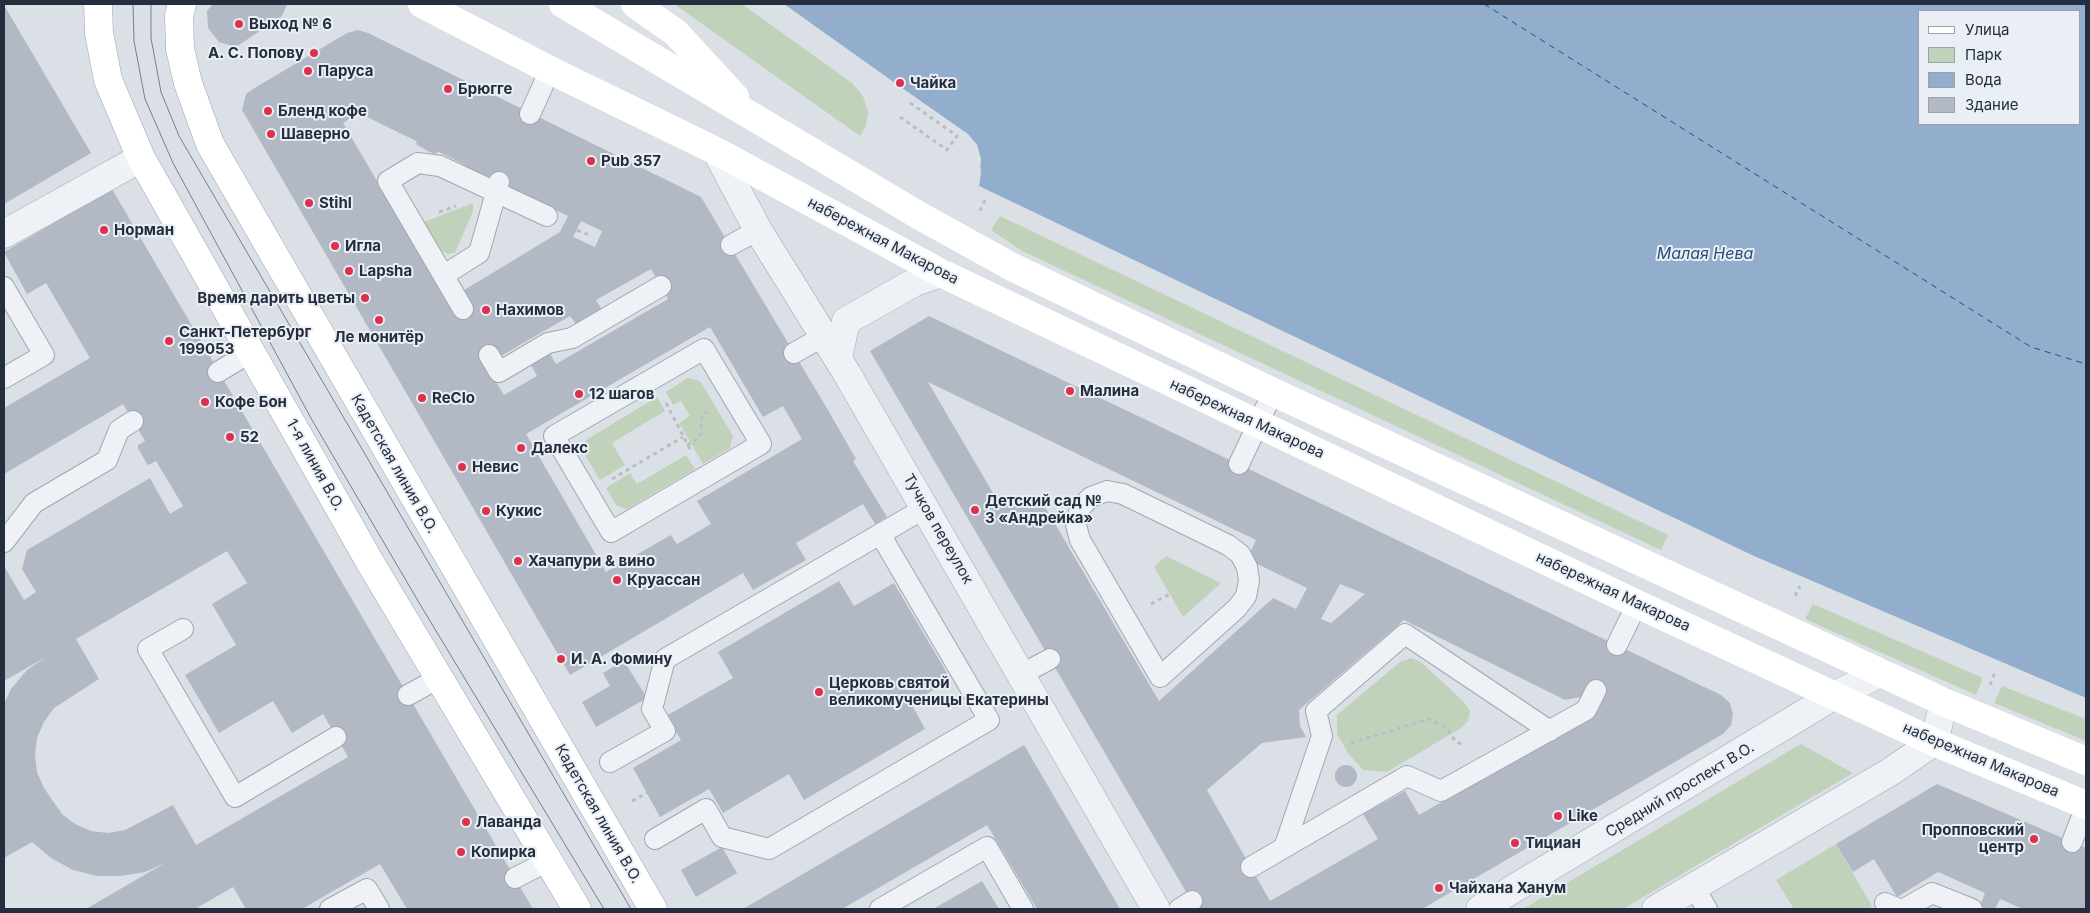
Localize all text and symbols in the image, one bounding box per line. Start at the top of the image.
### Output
legend [1918,10,2080,125]
place label: Выход № 6 [249,15,332,33]
marker: Выход № 6 [233,18,245,30]
text: Улица [1965,20,2009,39]
place label: А. С. Попову [208,44,304,62]
text: Парк [1965,45,2002,64]
marker: А. С. Попову [308,47,320,59]
place label: Паруса [318,62,374,80]
marker: Паруса [302,65,314,77]
text: Вода [1965,70,2002,89]
place label: Чайка [910,74,956,92]
marker: Чайка [894,77,906,89]
place label: Брюгге [458,80,512,98]
marker: Брюгге [442,83,454,95]
text: Здание [1965,95,2019,114]
place label: Бленд кофе [278,102,367,120]
marker: Бленд кофе [262,105,274,117]
place label: Шаверно [281,125,350,143]
marker: Шаверно [265,128,277,140]
place label: Pub 357 [601,152,661,170]
marker: Pub 357 [585,155,597,167]
place label: Stihl [319,194,352,212]
street label: набережная Макарова [805,194,961,288]
marker: Stihl [303,197,315,209]
place label: Норман [114,221,174,239]
marker: Норман [98,224,110,236]
place label: Игла [345,237,381,255]
marker: Игла [329,240,341,252]
water label: Малая Нева [1657,244,1753,264]
place label: Lapsha [359,262,412,280]
marker: Lapsha [343,265,355,277]
place label: Время дарить цветы [197,289,355,307]
marker: Время дарить цветы [359,292,371,304]
place label: Нахимов [496,301,564,319]
marker: Нахимов [480,304,492,316]
marker: Ле монитёр [373,314,385,326]
place label: Санкт-Петербург 199053 [179,323,311,358]
place label: Ле монитёр [334,328,424,346]
marker: Санкт-Петербург 199053 [163,335,175,347]
street label: набережная Макарова [1167,375,1327,463]
place label: Малина [1080,382,1139,400]
place label: 12 шагов [589,385,654,403]
marker: Малина [1064,385,1076,397]
marker: 12 шагов [573,388,585,400]
place label: ReClo [432,389,475,407]
street label: Кадетская линия В.О. [347,391,441,537]
marker: ReClo [416,392,428,404]
place label: Кофе Бон [215,393,287,411]
marker: Кофе Бон [199,396,211,408]
street label: 1-я линия В.О. [282,416,348,514]
place label: 52 [240,428,259,446]
marker: 52 [224,431,236,443]
place label: Далекс [531,439,588,457]
marker: Далекс [515,442,527,454]
place label: Невис [472,458,519,476]
marker: Невис [456,461,468,473]
street label: Тучков переулок [899,471,977,587]
place label: Детский сад № 3 «Андрейка» [985,492,1102,527]
place label: Кукис [496,502,542,520]
marker: Детский сад № 3 «Андрейка» [969,504,981,516]
marker: Кукис [480,505,492,517]
street label: набережная Макарова [1533,548,1693,636]
place label: Хачапури & вино [528,552,655,570]
marker: Хачапури & вино [512,555,524,567]
place label: Круассан [627,571,700,589]
marker: Круассан [611,574,623,586]
place label: И. А. Фомину [571,650,672,668]
marker: И. А. Фомину [555,653,567,665]
place label: Церковь святой великомученицы Екатерины [829,674,1049,709]
marker: Церковь святой великомученицы Екатерины [813,686,825,698]
street label: набережная Макарова [1900,719,2062,801]
street label: Средний проспект В.О. [1602,738,1758,842]
street label: Кадетская линия В.О. [551,741,645,887]
place label: Like [1568,807,1598,825]
marker: Like [1552,810,1564,822]
place label: Лаванда [476,813,541,831]
marker: Лаванда [460,816,472,828]
place label: Пропповский центр [1922,821,2024,856]
marker: Пропповский центр [2028,833,2040,845]
place label: Тициан [1525,834,1581,852]
marker: Тициан [1509,837,1521,849]
place label: Копирка [471,843,536,861]
marker: Копирка [455,846,467,858]
place label: Чайхана Ханум [1449,879,1566,897]
marker: Чайхана Ханум [1433,882,1445,894]

